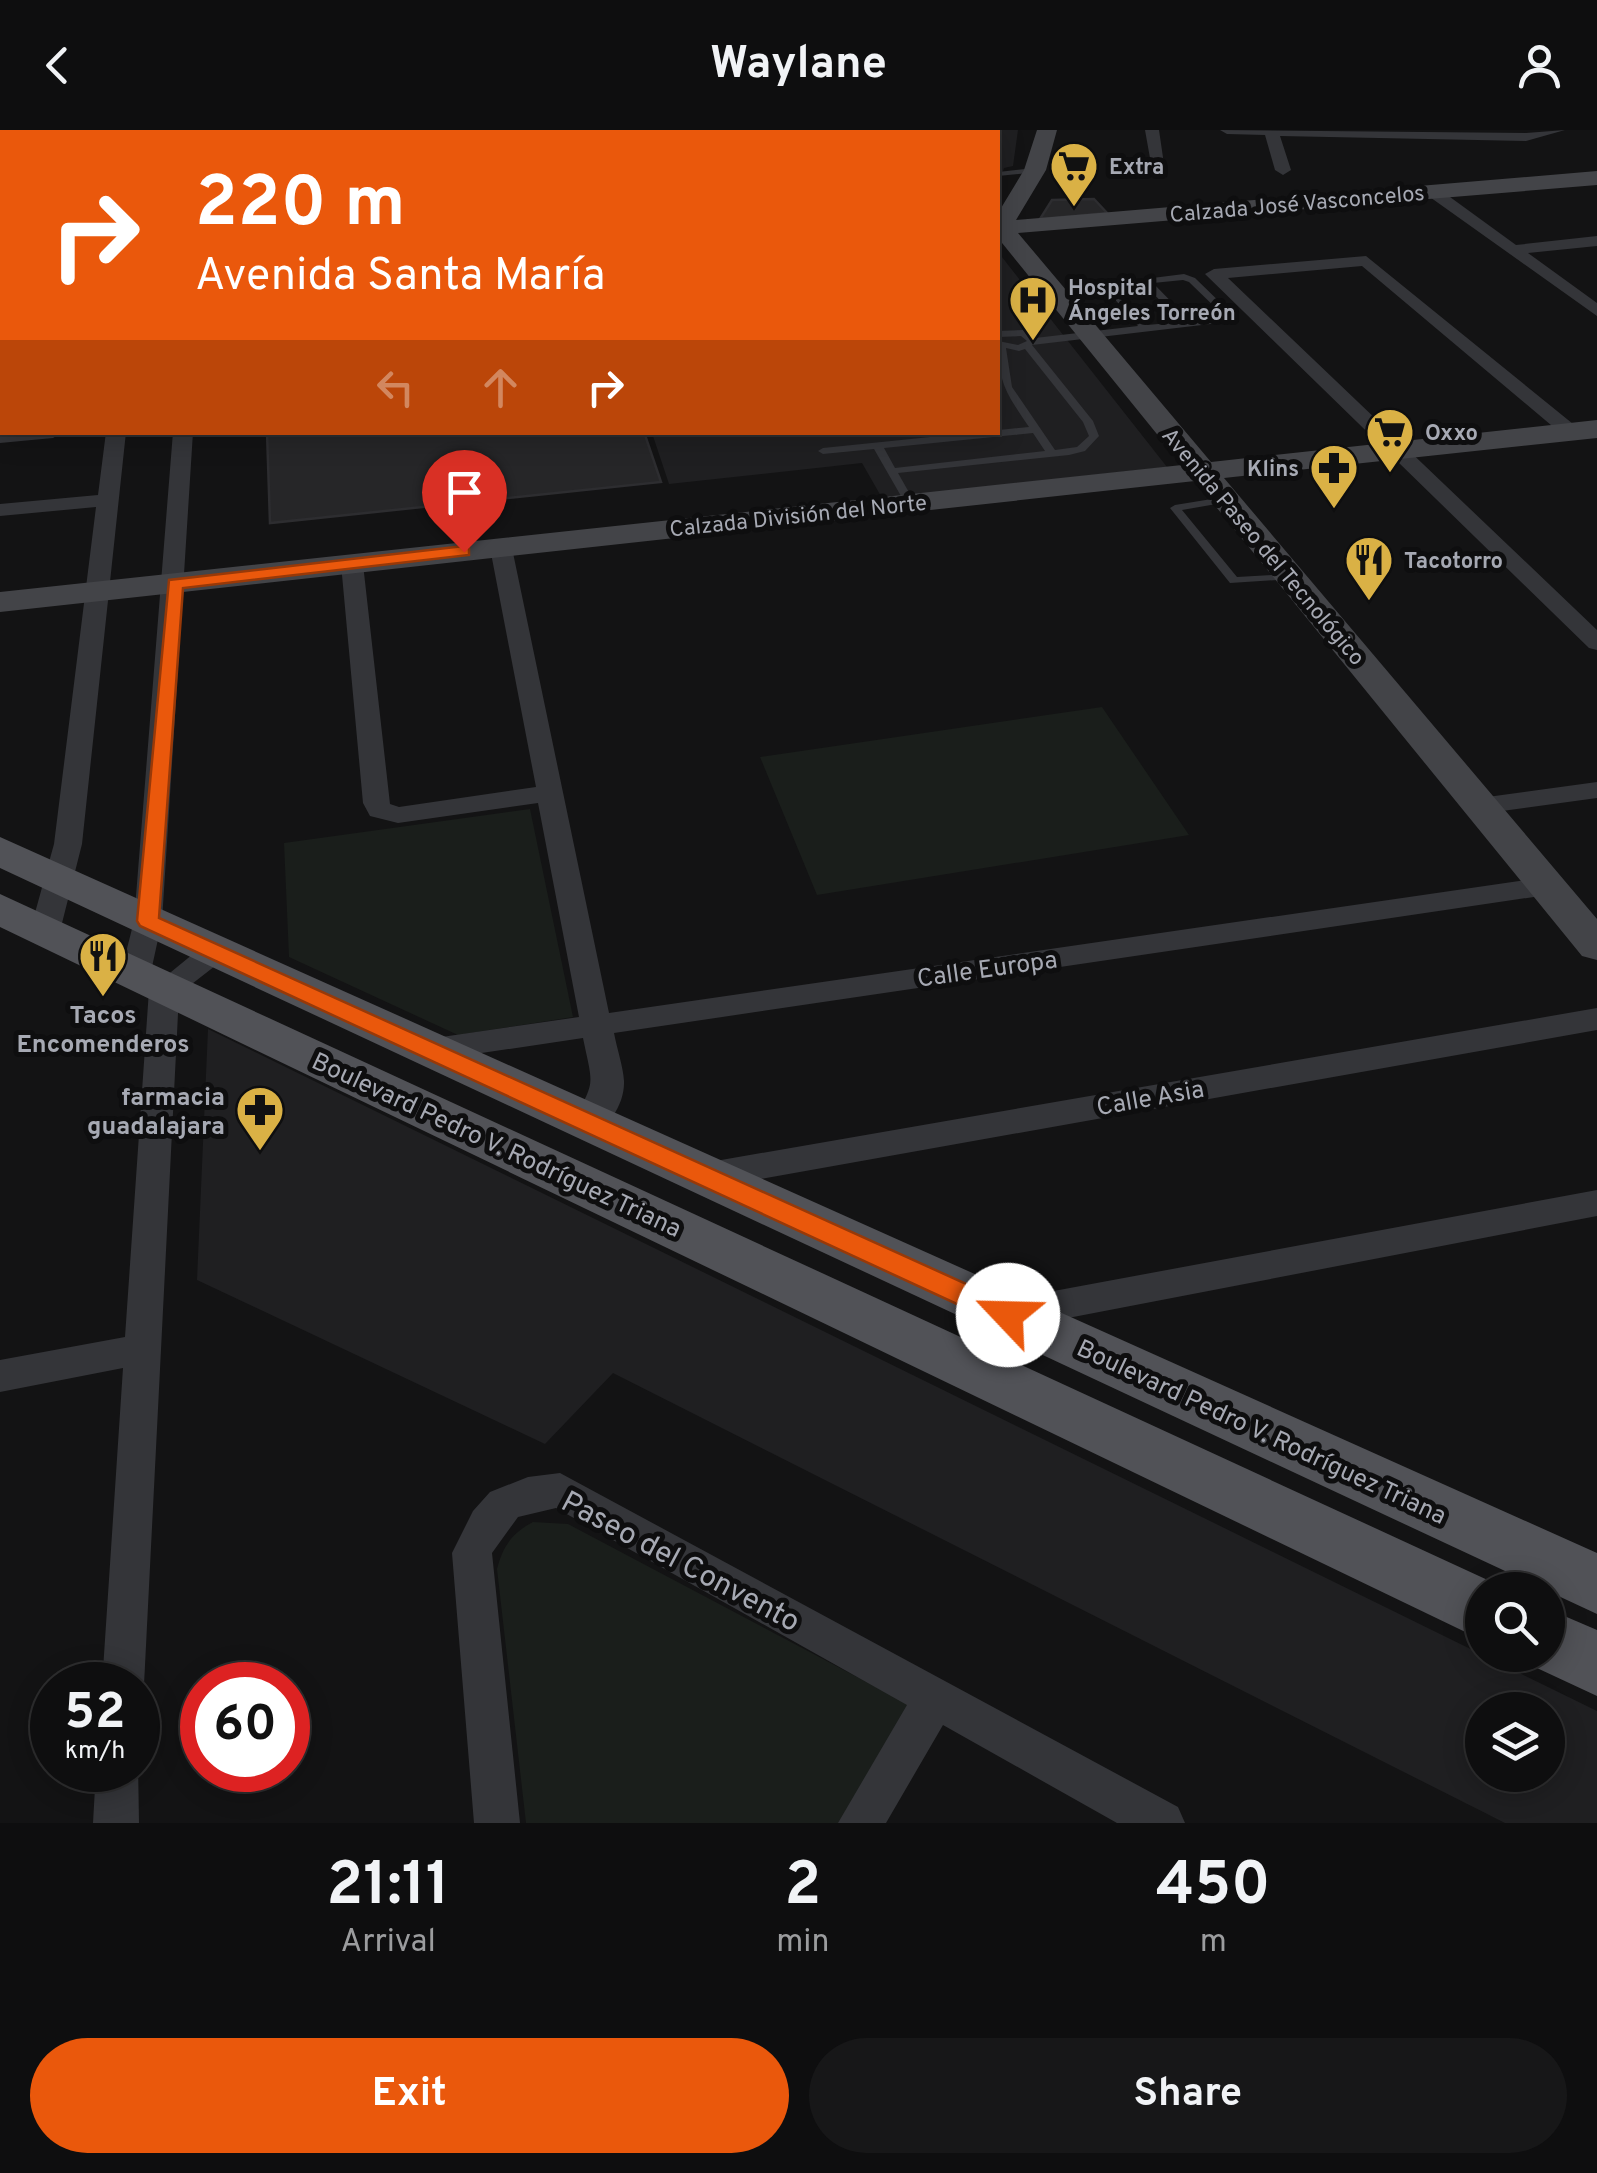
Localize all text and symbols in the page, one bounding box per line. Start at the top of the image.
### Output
text: Waylane [710,37,887,94]
icon: back [30,38,85,93]
icon: person [1512,38,1567,93]
supermarket icon: Extra [1048,140,1100,208]
place label: Extra [1109,155,1164,182]
text: 220 m [195,162,405,251]
icon: right [30,170,160,300]
street label: Calzada José Vasconcelos [1169,181,1426,230]
text: Avenida Santa María [195,249,605,306]
hospital icon: Hospital Ángeles Torreón [1007,274,1059,342]
place label: Hospital Ángeles Torreón [1068,276,1236,328]
icon: left [368,360,423,415]
icon: ahead [473,360,528,415]
icon: right [578,360,633,415]
supermarket icon: Oxxo [1364,406,1416,474]
place label: Oxxo [1425,421,1478,448]
street label: Avenida Paseo del Tecnológico [1155,423,1369,672]
pharmacy icon: Klins [1308,442,1360,510]
pin [422,450,507,553]
place label: Klins [1247,457,1299,484]
icon: arrive [437,465,492,520]
street label: Calzada División del Norte [668,491,928,544]
restaurant icon: Tacotorro [1343,534,1395,602]
place label: Tacotorro [1404,549,1503,576]
restaurant icon: Tacos Encomenderos [77,930,129,998]
street label: Calle Europa [915,945,1060,997]
place label: Tacos Encomenderos [16,1001,190,1062]
street label: Boulevard Pedro V. Rodríguez Triana [306,1047,686,1247]
street label: Calle Asia [1094,1075,1207,1125]
place label: farmacia guadalajara [87,1083,225,1144]
pharmacy icon: farmacia guadalajara [234,1084,286,1152]
position arrow [956,1263,1060,1367]
street label: Boulevard Pedro V. Rodríguez Triana [1071,1334,1451,1534]
street label: Paseo del Convento [554,1485,806,1642]
map controls [1465,1572,1565,1792]
button: search [1465,1572,1565,1672]
speed limit sign: 60 [180,1662,310,1792]
text: 52 [64,1683,126,1746]
button: layers [1465,1692,1565,1792]
text: km/h [65,1736,125,1768]
text: 21:11 [326,1850,450,1926]
text: 2 [784,1850,821,1926]
text: 450 [1156,1850,1270,1926]
text: Arrival [340,1923,436,1963]
text: min [776,1923,829,1963]
text: m [1200,1923,1227,1963]
button: Exit [30,2038,789,2153]
button: Share [809,2038,1567,2153]

